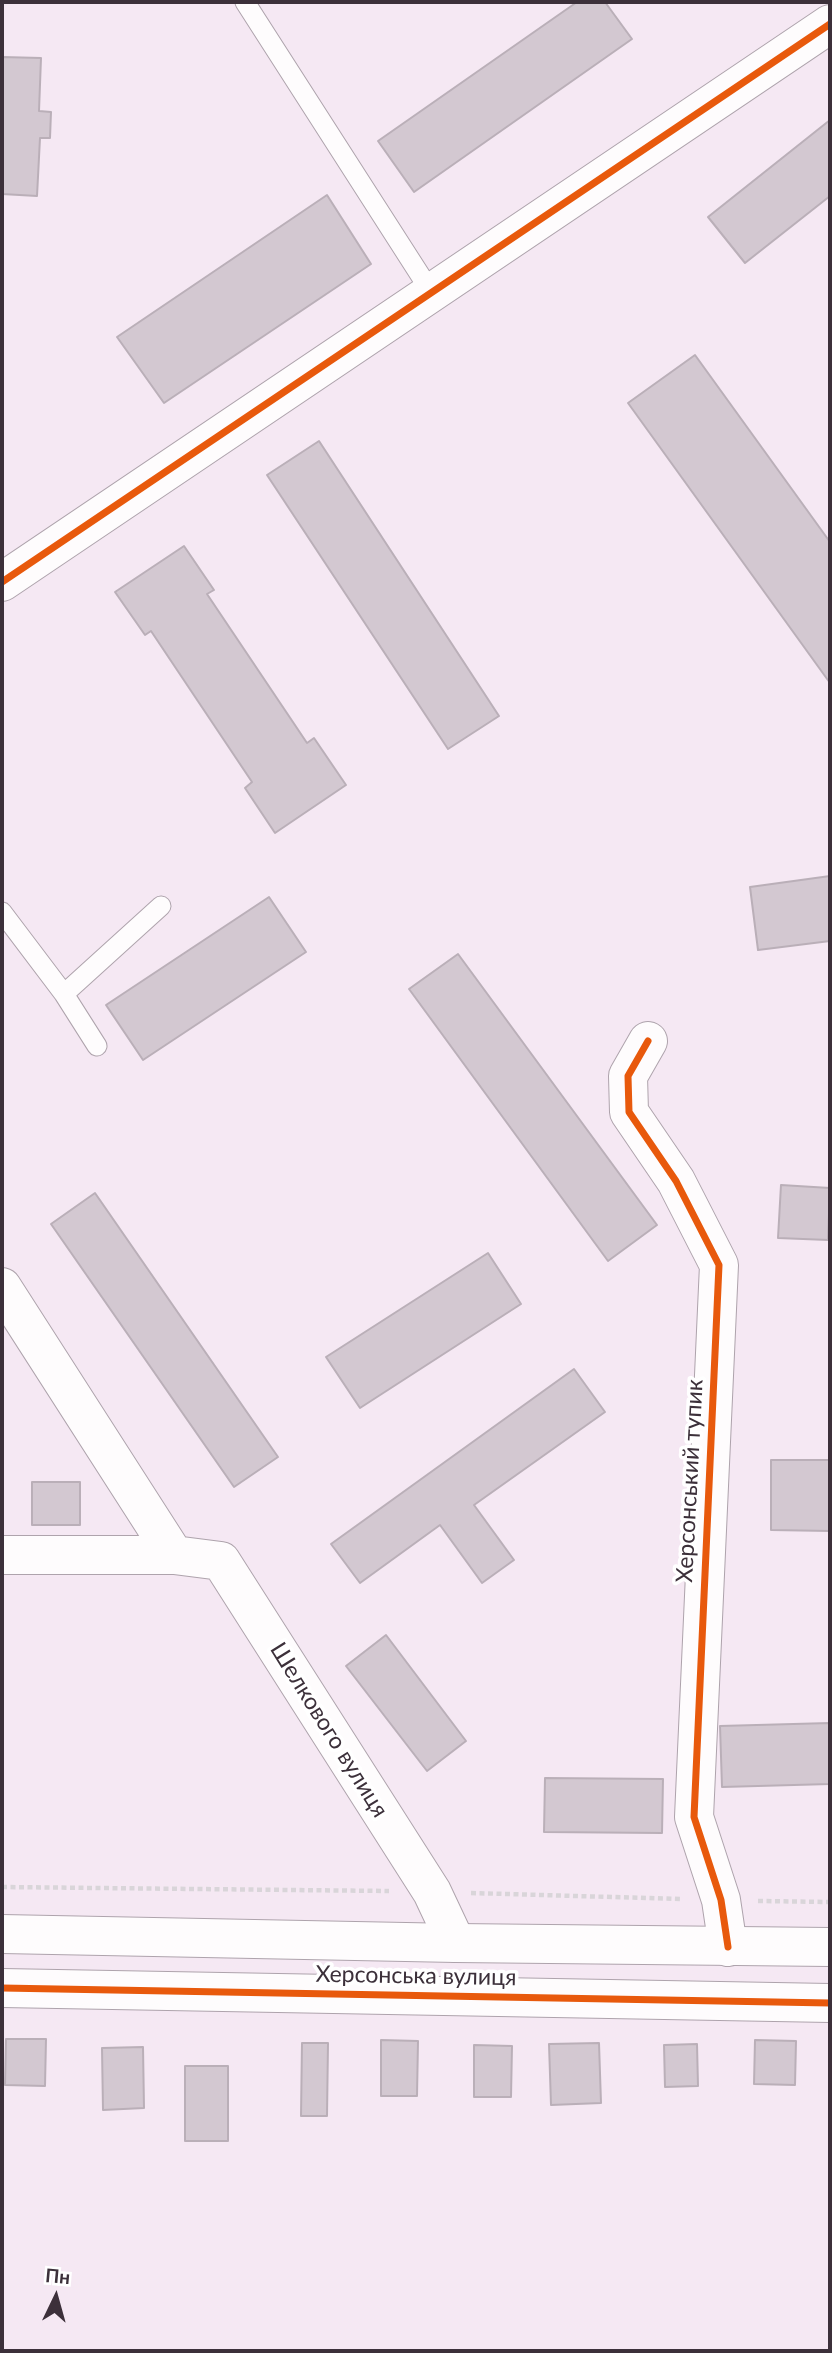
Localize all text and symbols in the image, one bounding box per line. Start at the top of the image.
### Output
street label: Херсонський тупик [671,1379,709,1583]
street label: Шелкового вулиця [264,1638,394,1822]
street label: Херсонська вулиця [315,1960,517,1992]
north arrow [21,2262,91,2332]
text: Пн [44,2263,71,2288]

